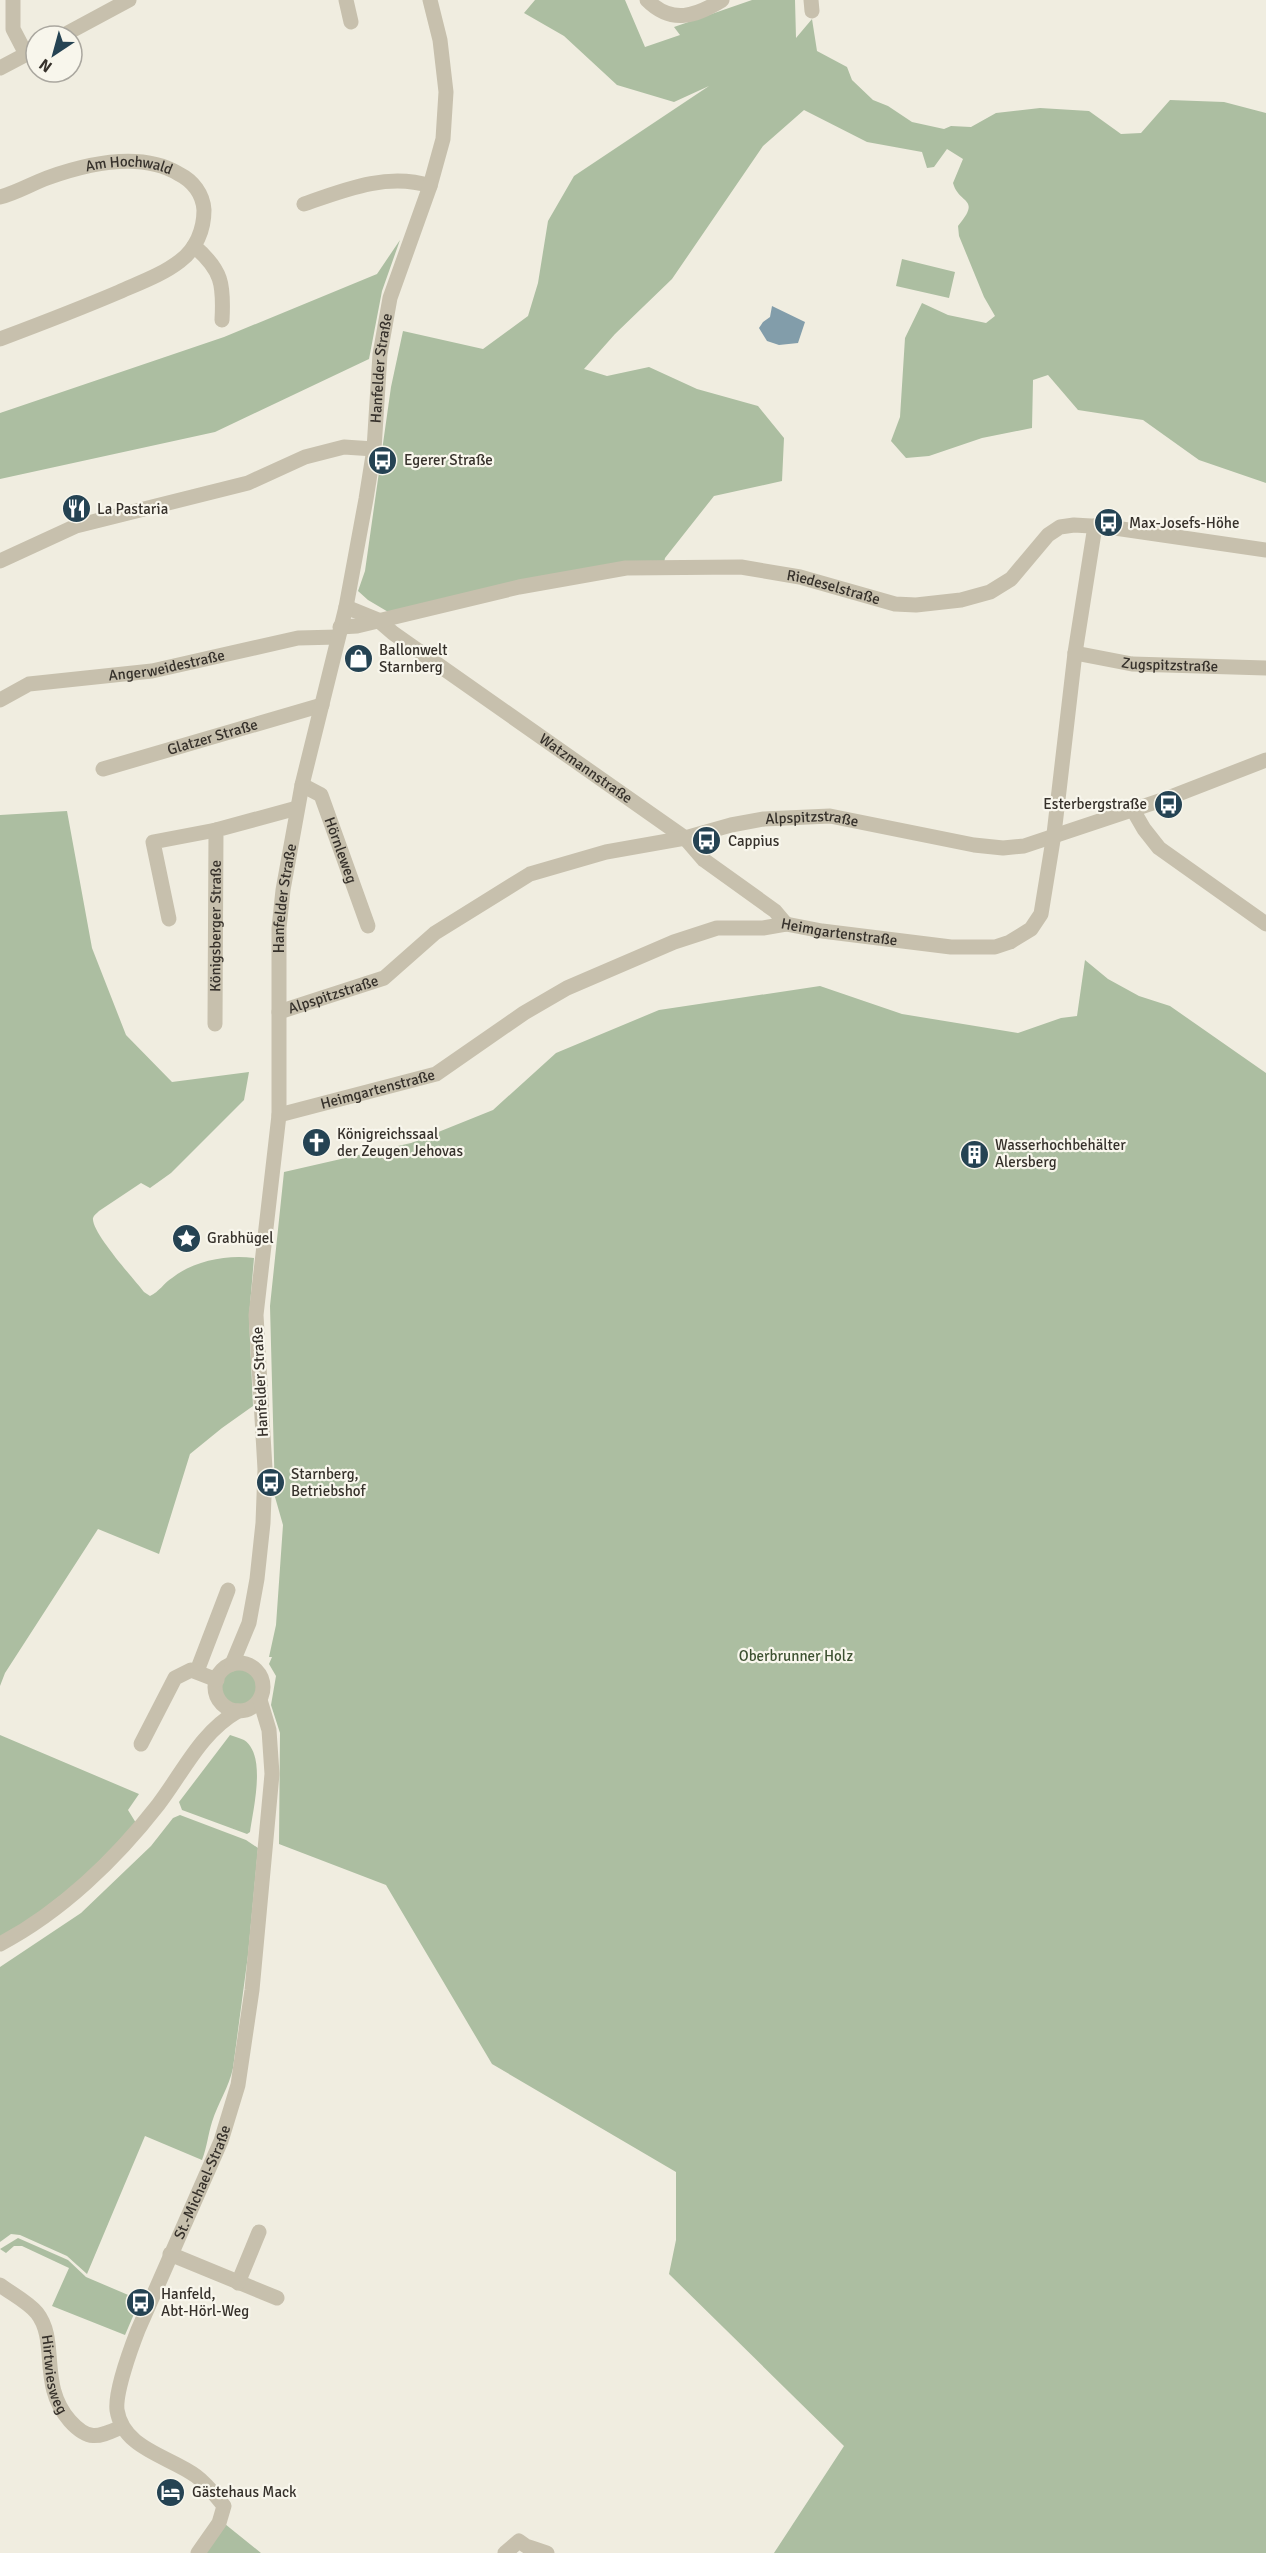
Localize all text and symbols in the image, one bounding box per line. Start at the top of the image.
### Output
north arrow [24,24,84,84]
text: N [35,54,56,77]
street label: Am Hochwald [84,152,176,179]
street label: Hanfelder Straße [367,312,396,424]
bus stop icon: Egerer Straße [367,444,399,476]
place label: Egerer Straße [404,451,493,469]
restaurant icon: La Pastaria [60,493,92,525]
place label: La Pastaria [97,500,168,518]
bus stop icon: Max-Josefs-Höhe [1092,507,1124,539]
place label: Max-Josefs-Höhe [1129,514,1239,532]
street label: Riedeselstraße [785,566,882,608]
place label: Ballonwelt Starnberg [379,641,447,676]
shop icon: Ballonwelt Starnberg [342,643,374,675]
street label: Angerweidestraße [107,646,226,685]
street label: Zugspitzstraße [1120,653,1219,676]
street label: Glatzer Straße [165,715,260,759]
street label: Watzmannstraße [536,730,636,807]
bus stop icon: Esterbergstraße [1152,788,1184,820]
place label: Esterbergstraße [1043,795,1147,813]
street label: Alpspitzstraße [765,807,860,831]
street label: Hörnleweg [321,814,361,886]
bus stop icon: Cappius [691,825,723,857]
place label: Cappius [728,832,780,850]
street label: Hanfelder Straße [270,842,300,953]
street label: Königsberger Straße [206,860,225,992]
street label: Heimgartenstraße [779,914,899,949]
street label: Alpspitzstraße [286,971,381,1017]
street label: Heimgartenstraße [318,1066,437,1113]
place label: Königreichssaal der Zeugen Jehovas [337,1125,463,1160]
church icon: Königreichssaal der Zeugen Jehovas [300,1127,332,1159]
place label: Wasserhochbehälter Alersberg [995,1136,1126,1171]
building icon: Wasserhochbehälter Alersberg [958,1138,990,1170]
place icon: Grabhügel [170,1222,202,1254]
place label: Grabhügel [207,1229,274,1247]
street label: Hanfelder Straße [248,1326,272,1438]
place label: Starnberg, Betriebshof [291,1465,367,1500]
bus stop icon: Starnberg, Betriebshof [254,1467,286,1499]
park label: Oberbrunner Holz [739,1647,854,1665]
street label: St.-Michael-Straße [170,2123,234,2242]
place label: Hanfeld, Abt-Hörl-Weg [161,2285,249,2320]
bus stop icon: Hanfeld, Abt-Hörl-Weg [124,2287,156,2319]
street label: Hirtwiesweg [38,2333,71,2418]
hotel icon: Gästehaus Mack [155,2476,187,2508]
place label: Gästehaus Mack [192,2483,297,2501]

